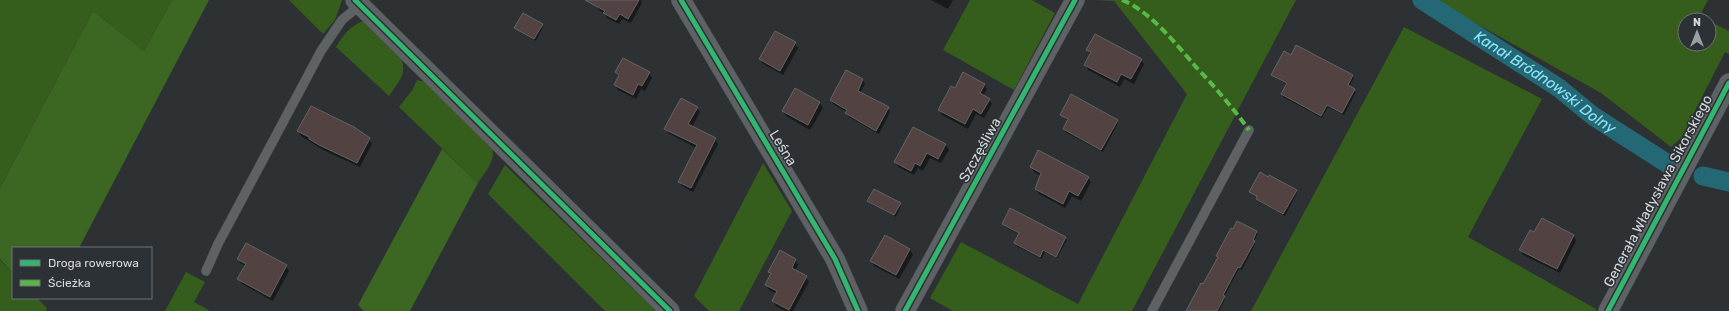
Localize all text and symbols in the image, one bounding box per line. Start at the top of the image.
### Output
north arrow [1677,12,1717,52]
text: N [1693,16,1701,29]
water label: Kanał Bródnowski Dolny [1471,27,1620,138]
street label: Generała Władysława Sikorskiego [1600,92,1716,290]
street label: Szczęśliwa [955,115,1005,185]
street label: Leśna [766,127,800,169]
legend [12,247,152,299]
text: Droga rowerowa [48,256,139,270]
text: Ścieżka [48,276,91,290]

